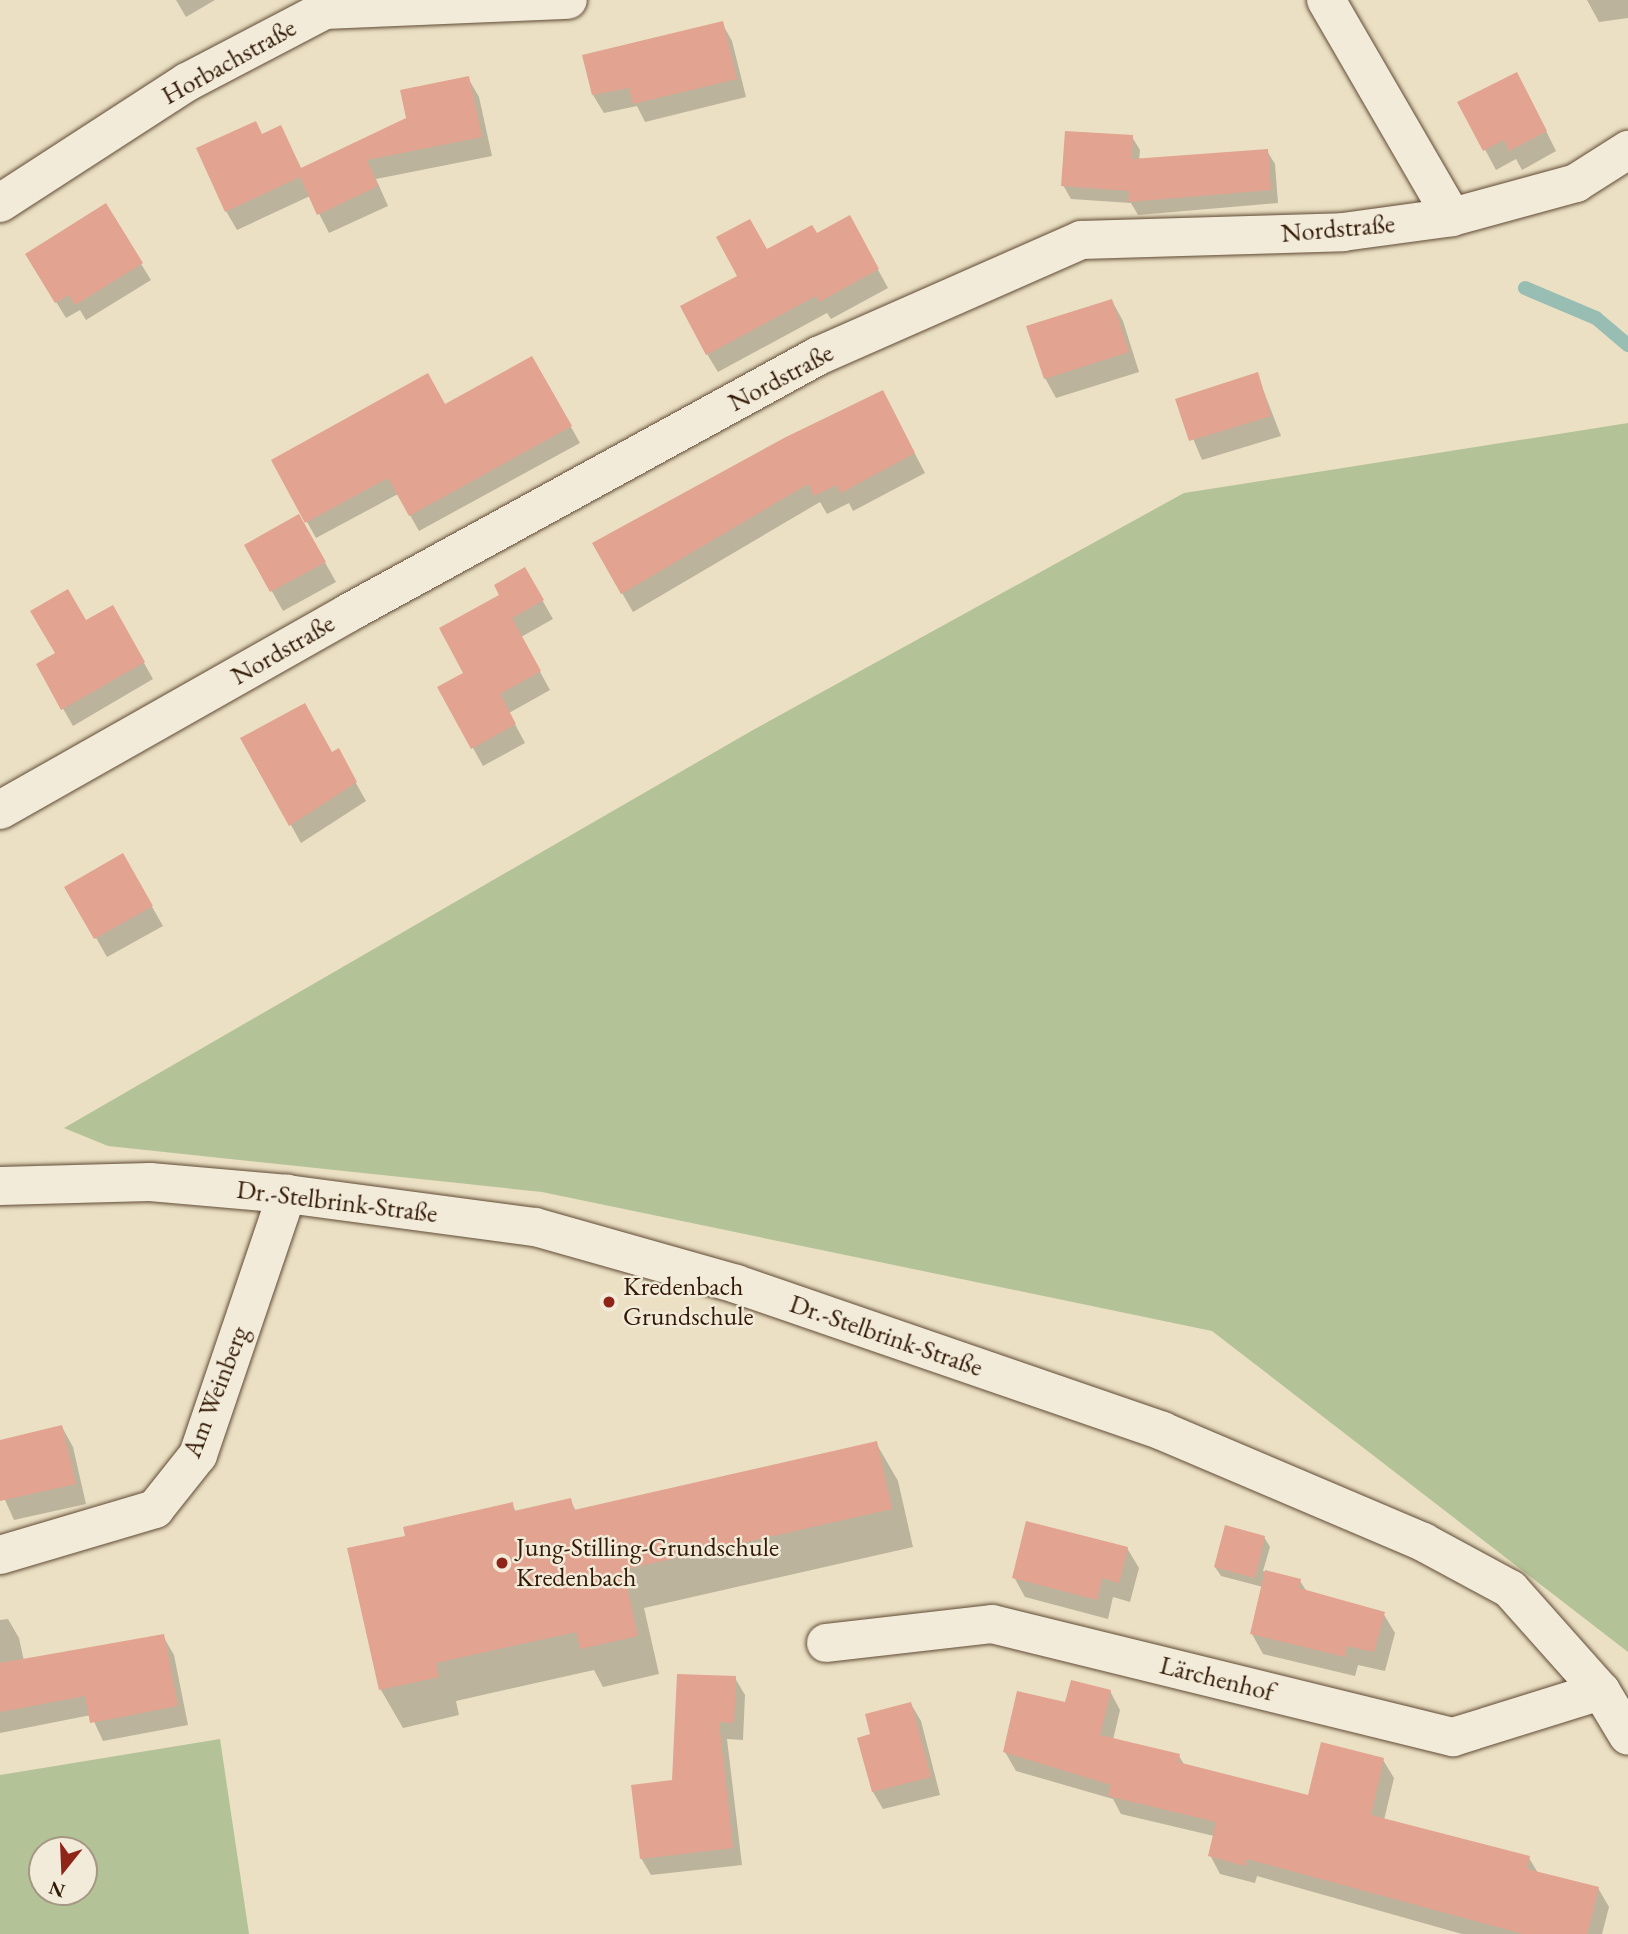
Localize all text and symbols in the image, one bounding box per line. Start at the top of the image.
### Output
street label: Horbachstraße [156,12,302,112]
street label: Nordstraße [1280,208,1396,250]
street label: Nordstraße [723,337,839,419]
street label: Nordstraße [226,608,340,692]
street label: Dr.-Stelbrink-Straße [235,1174,439,1230]
place label: Kredenbach Grundschule [623,1271,754,1332]
street label: Dr.-Stelbrink-Straße [785,1288,987,1384]
marker: Kredenbach Grundschule [601,1294,617,1310]
street label: Am Weinberg [177,1322,255,1462]
place label: Jung-Stilling-Grundschule Kredenbach [516,1532,779,1594]
marker: Jung-Stilling-Grundschule Kredenbach [494,1555,510,1571]
street label: Lärchenhof [1157,1650,1277,1708]
north arrow [28,1836,98,1906]
text: N [46,1875,68,1904]

